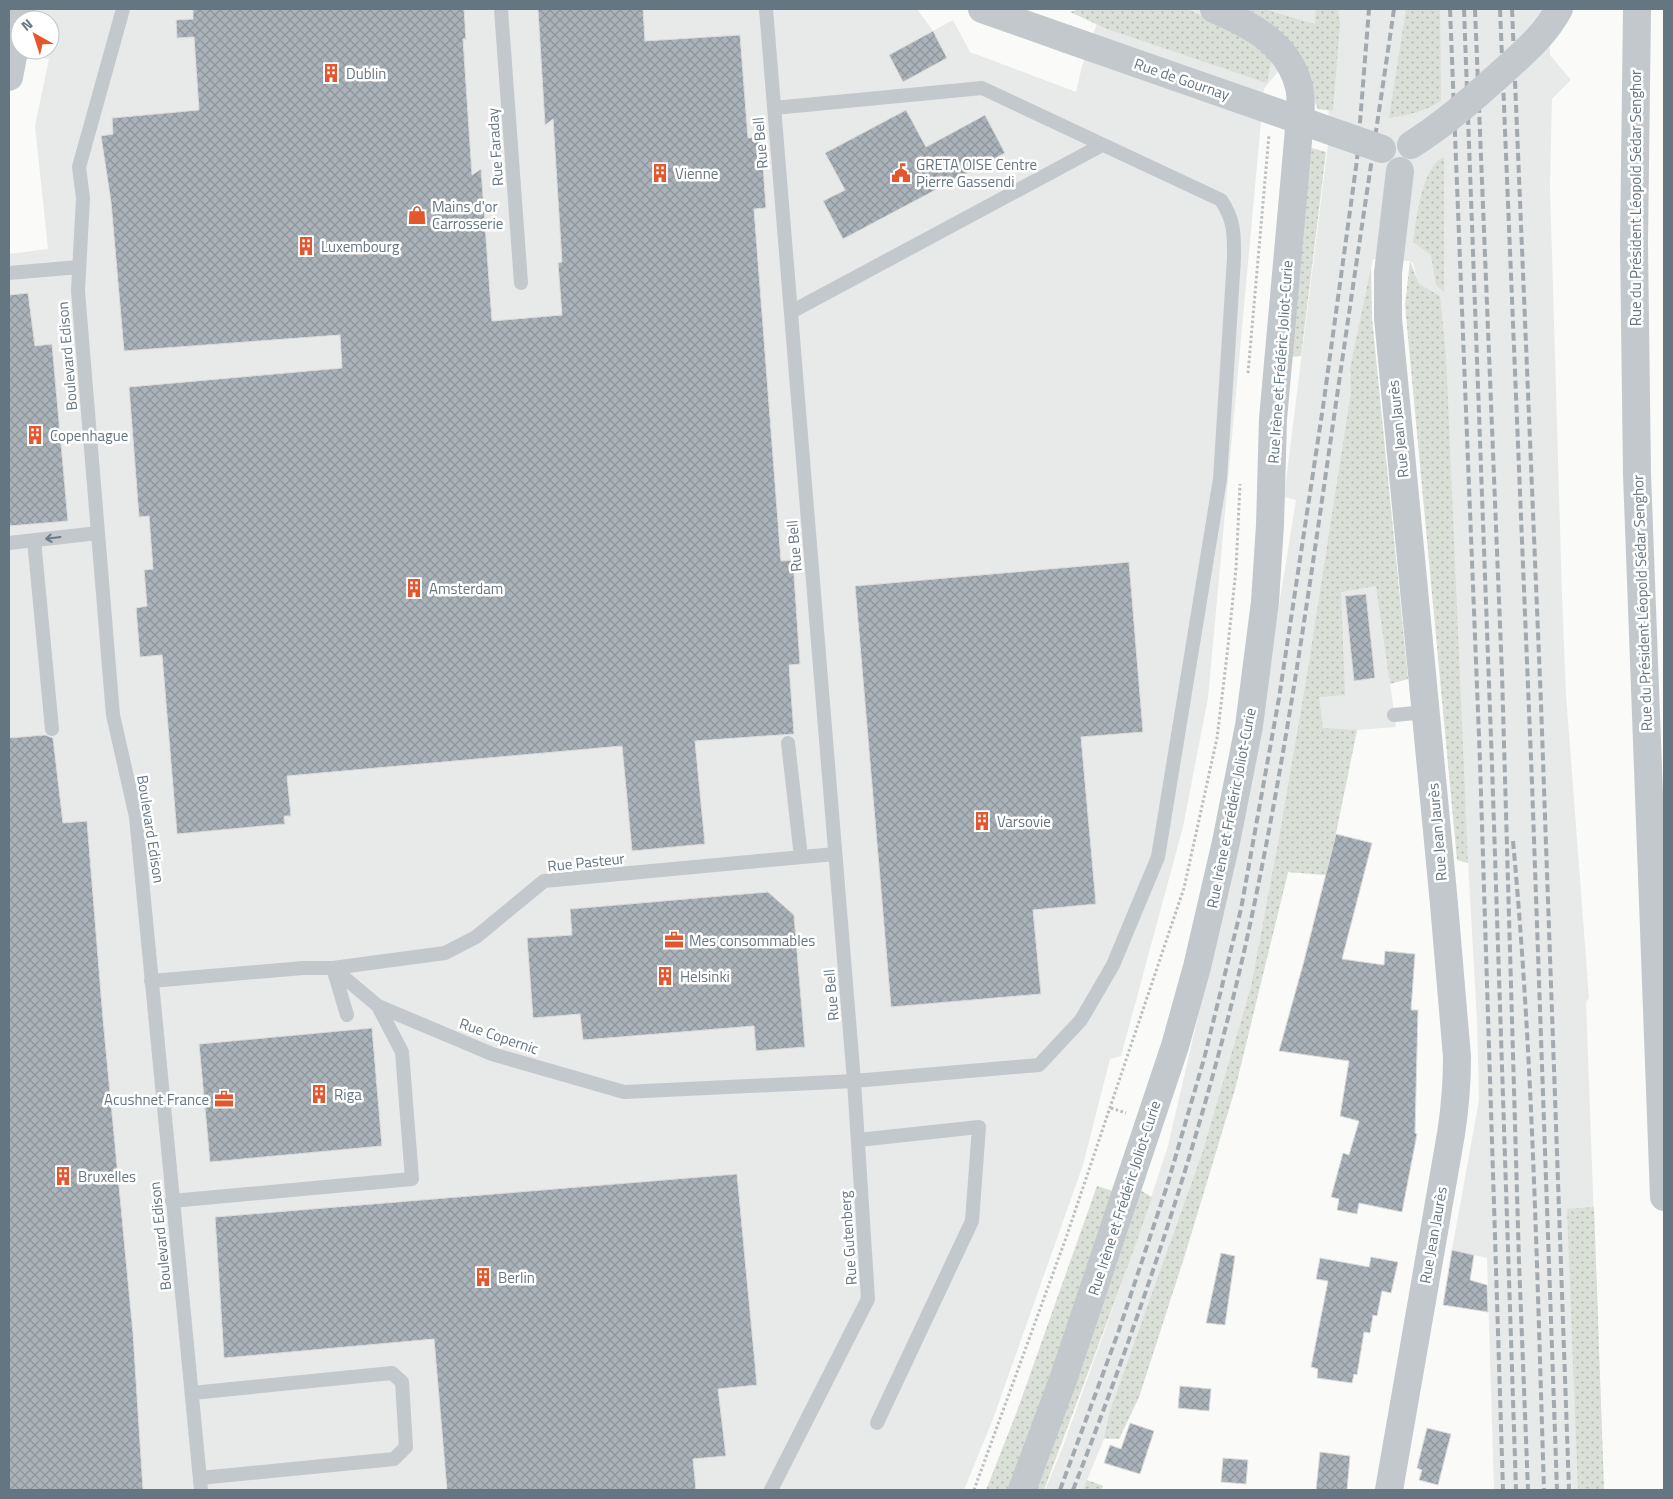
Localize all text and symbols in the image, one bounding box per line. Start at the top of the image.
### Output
north arrow [10,10,60,60]
text: N [16,13,37,36]
street label: Rue de Gournay [1131,52,1233,106]
building icon: Dublin [320,62,342,84]
place label: Dublin [346,62,386,85]
street label: Rue du Président Léopold Sédar Senghor [1624,70,1647,326]
street label: Rue Faraday [481,107,509,187]
street label: Rue Bell [746,116,774,170]
place label: GRETA OISE Centre Pierre Gassendi [916,153,1037,193]
building icon: Vienne [649,162,671,184]
place label: Vienne [675,162,718,185]
public building icon: GRETA OISE Centre Pierre Gassendi [890,162,912,184]
place label: Mains d'or Carrosserie [432,195,503,235]
shop icon: Mains d'or Carrosserie [406,204,428,226]
building icon: Luxembourg [295,235,317,257]
place label: Luxembourg [321,235,400,258]
street label: Rue Irène et Frédéric Joliot-Curie [1261,260,1299,464]
street label: Boulevard Edison [51,301,83,411]
street label: Rue Jean Jaurès [1381,379,1415,479]
building icon: Copenhague [24,424,46,446]
place label: Copenhague [50,424,128,447]
street label: Rue du Président Léopold Sédar Senghor [1626,474,1658,732]
street label: Rue Bell [780,519,808,573]
one-way arrow [46,533,62,543]
building icon: Amsterdam [403,577,425,599]
place label: Amsterdam [429,577,503,600]
street label: Rue Irène et Frédéric Joliot-Curie [1200,706,1262,910]
street label: Boulevard Edison [131,773,171,885]
street label: Rue Jean Jaurès [1421,782,1453,882]
building icon: Varsovie [971,810,993,832]
place label: Varsovie [997,810,1051,833]
street label: Rue Pasteur [546,847,626,877]
office icon: Mes consommables [663,929,685,951]
place label: Mes consommables [689,929,815,952]
building icon: Helsinki [654,965,676,987]
place label: Helsinki [680,965,730,988]
street label: Rue Bell [817,968,845,1022]
street label: Rue Copernic [456,1012,542,1060]
building icon: Riga [308,1083,330,1105]
place label: Riga [334,1083,362,1106]
place label: Acushnet France [104,1088,209,1111]
office icon: Acushnet France [213,1088,235,1110]
street label: Rue Irène et Frédéric Joliot-Curie [1082,1098,1166,1298]
building icon: Bruxelles [52,1165,74,1187]
place label: Bruxelles [78,1165,136,1188]
street label: Boulevard Edison [143,1180,177,1292]
street label: Rue Jean Jaurès [1413,1185,1453,1285]
street label: Rue Gutenberg [833,1190,863,1286]
building icon: Berlin [472,1266,494,1288]
place label: Berlin [498,1266,535,1289]

